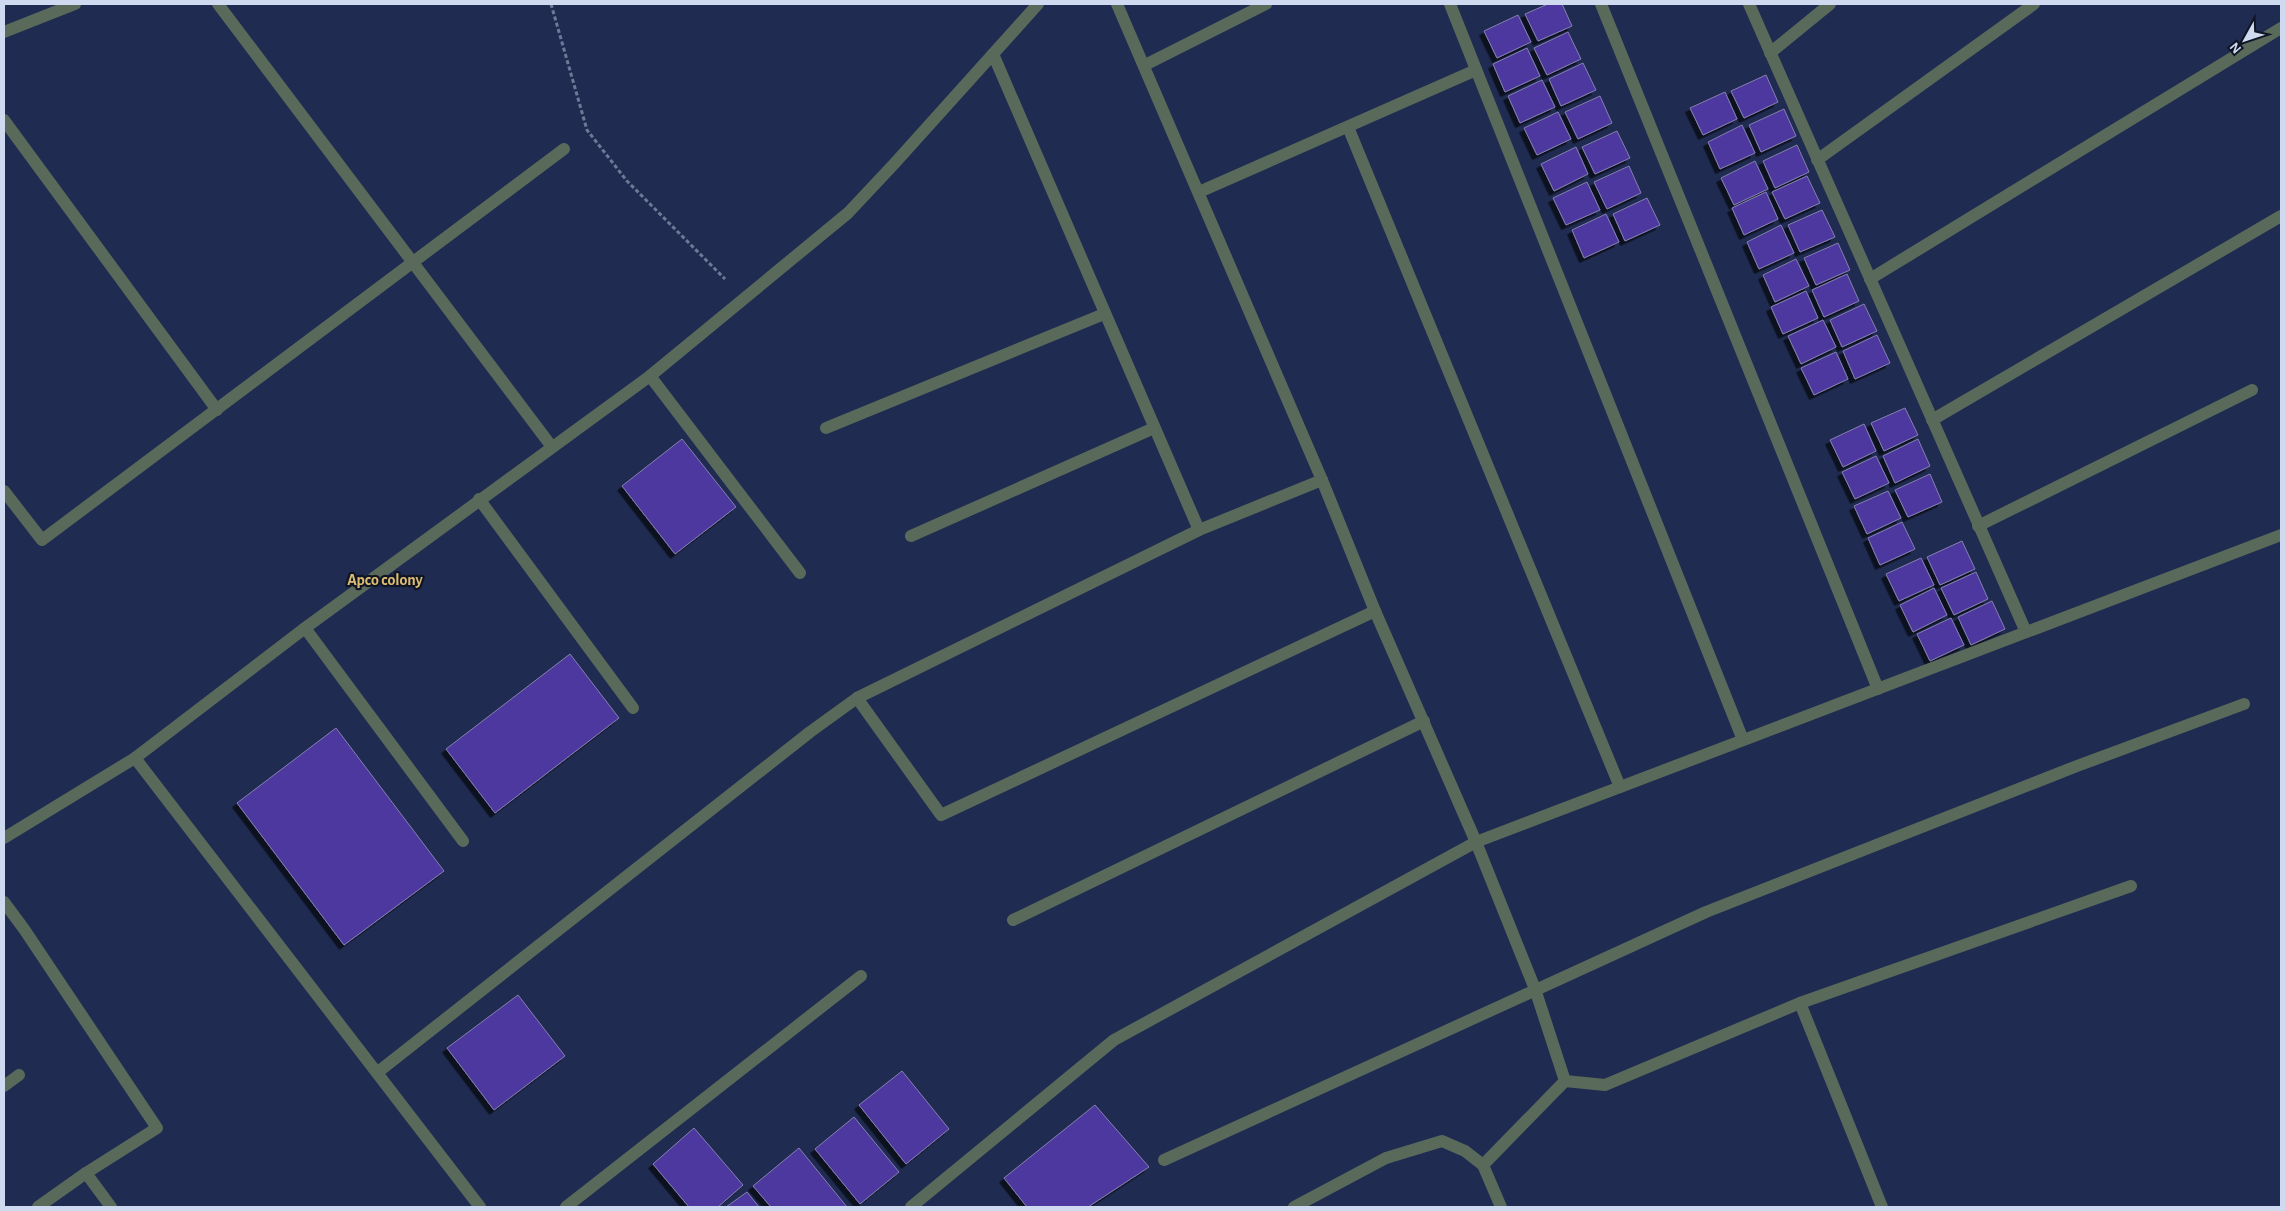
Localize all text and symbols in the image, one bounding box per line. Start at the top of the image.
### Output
north arrow [2220,15,2270,65]
text: N [2227,39,2244,56]
district label: Apco colony [347,572,424,589]

